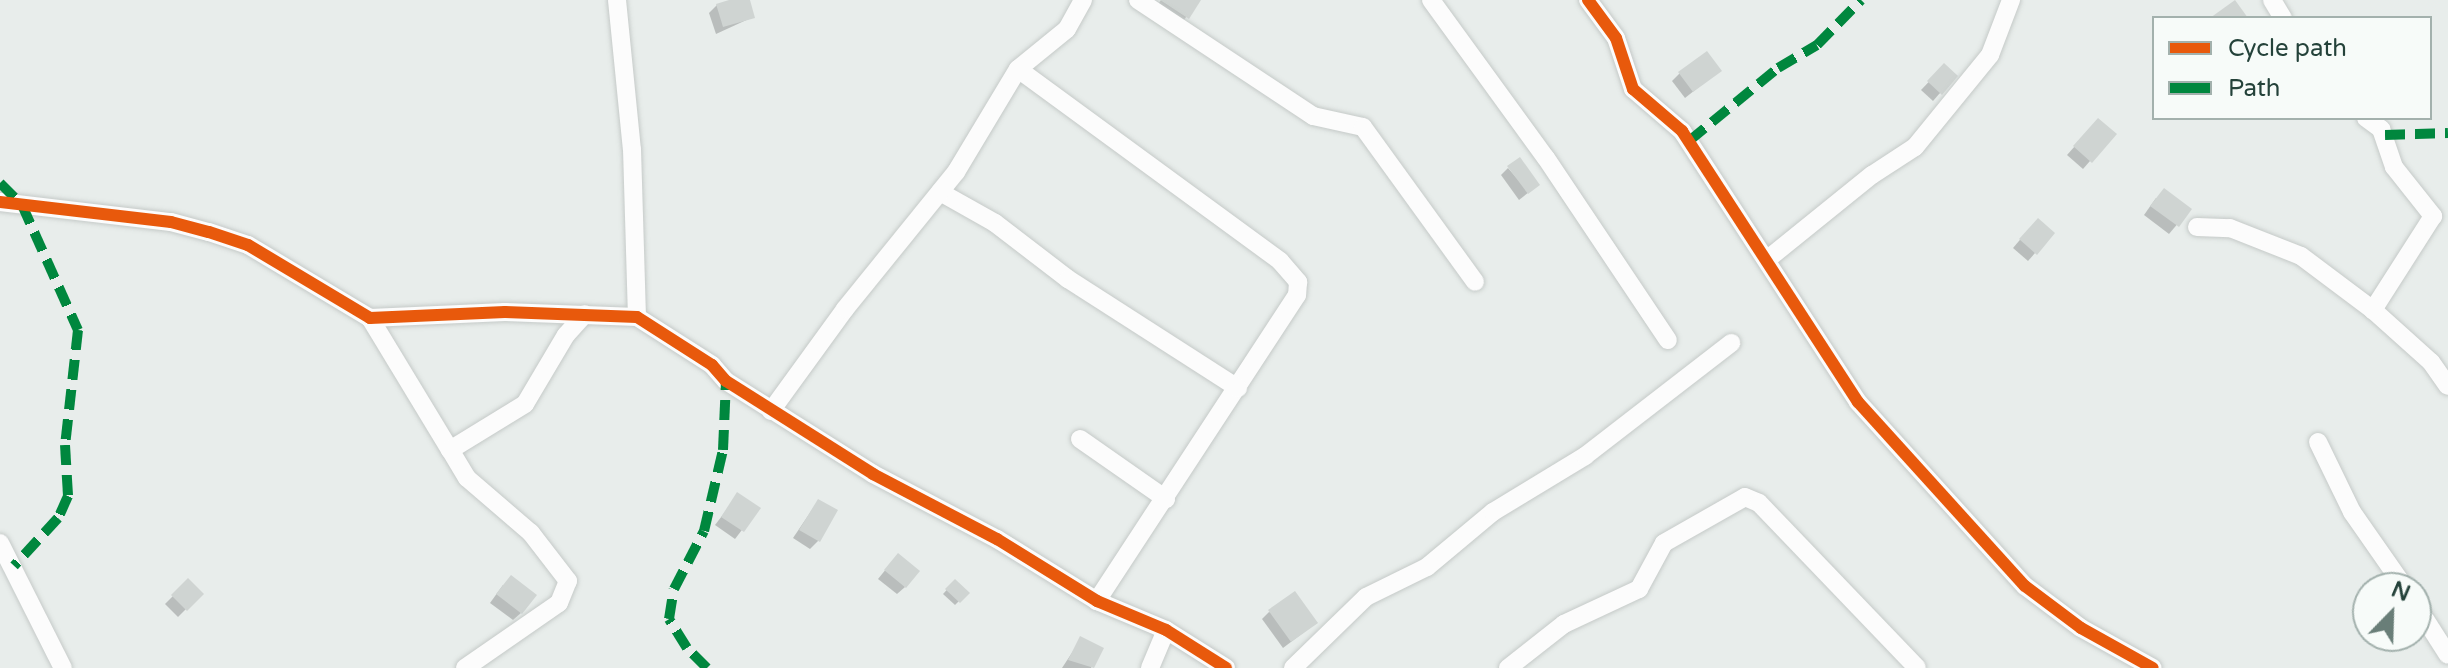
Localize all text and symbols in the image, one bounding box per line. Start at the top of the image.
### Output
legend [2152,16,2432,120]
text: Cycle path [2228,34,2347,63]
text: Path [2228,74,2281,103]
north arrow [2352,572,2432,652]
text: N [2387,576,2414,607]

